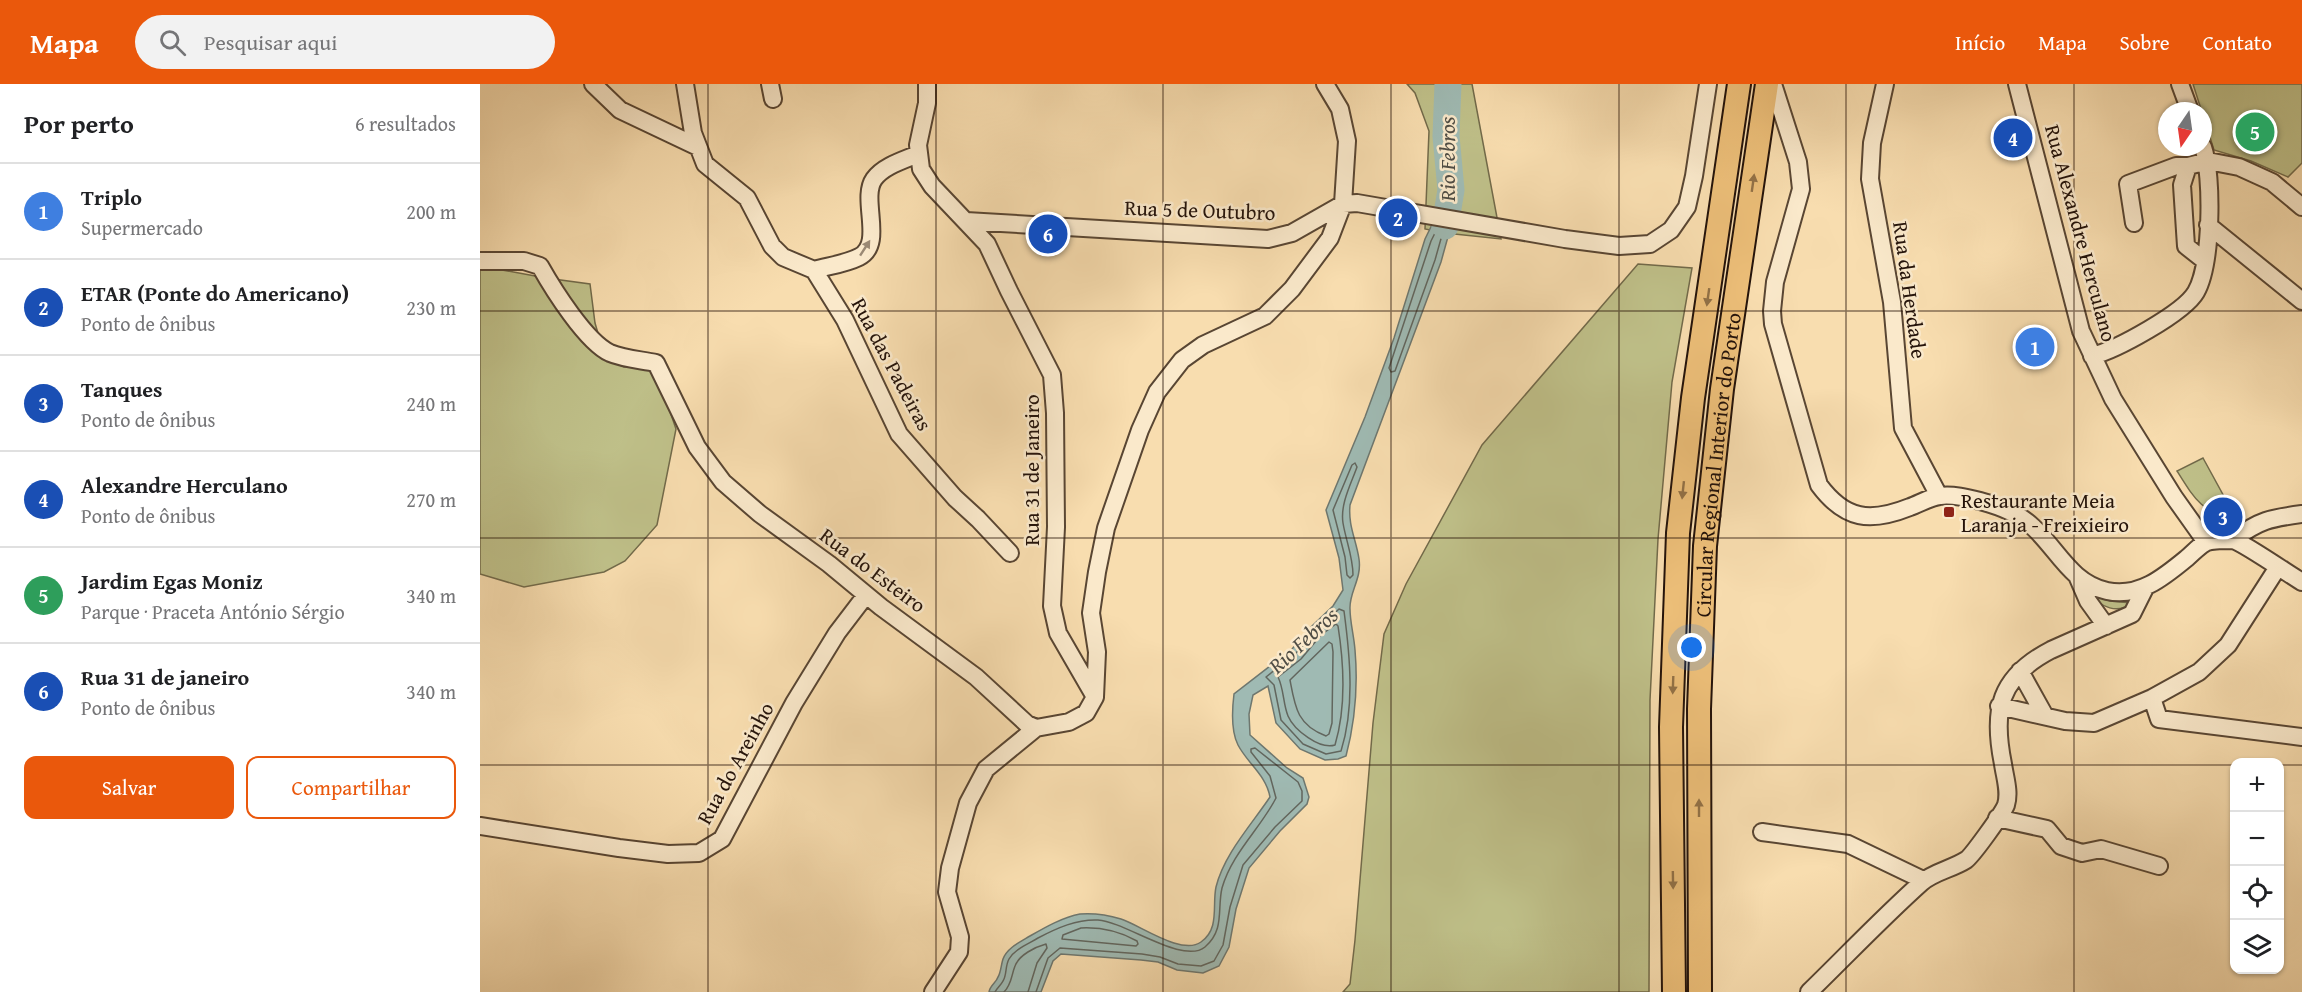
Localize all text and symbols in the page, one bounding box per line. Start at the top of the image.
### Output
search box [135,15,555,69]
text: Mapa [30,22,99,63]
icon: search [156,26,189,59]
text: Pesquisar aqui [204,26,337,58]
text: Início [1955,27,2005,58]
text: Mapa [2038,27,2087,58]
text: Sobre [2120,27,2170,58]
text: Contato [2203,27,2272,58]
north arrow [2158,102,2212,156]
text: Por perto [24,104,134,143]
text: 6 resultados [355,109,456,138]
pin: 5 [2236,110,2274,154]
water label: Rio Febros [1431,116,1463,203]
pin: 4 [1994,116,2032,160]
street label: Rua Alexandre Herculano [2037,121,2125,345]
one-way arrow [1748,173,1757,192]
text: Triplo [81,181,142,213]
street label: Rua 5 de Outubro [1124,192,1276,228]
pin: 2 [1378,196,1418,240]
text: 1 [38,197,49,226]
text: 200 m [406,197,456,226]
pin: 6 [1028,212,1068,256]
text: Supermercado [81,213,203,242]
street label: Rua da Herdade [1885,219,1935,361]
one-way arrow [860,240,871,257]
text: ETAR (Ponte do Americano) [81,277,349,309]
one-way arrow [1704,287,1713,306]
street label: Rua das Padeiras [844,292,940,436]
text: 2 [38,293,49,322]
text: 230 m [406,293,456,322]
text: Ponto de ônibus [81,309,215,338]
street label: Circular Regional Interior do Porto [1687,310,1749,618]
pin: 1 [2016,324,2054,370]
text: Tanques [81,373,163,405]
text: 3 [38,389,49,418]
text: 240 m [406,389,456,418]
street label: Rua 31 de Janeiro [1016,394,1047,546]
text: Ponto de ônibus [81,405,215,434]
text: Alexandre Herculano [81,469,288,501]
one-way arrow [1678,480,1688,499]
text: 4 [38,485,49,514]
text: 270 m [406,485,456,514]
place label: Restaurante Meia Laranja - Freixieiro [1961,485,2129,540]
pin: 3 [2204,494,2242,540]
text: Ponto de ônibus [81,501,215,530]
marker: Restaurante Meia Laranja - Freixieiro [1942,505,1956,519]
street label: Rua do Esteiro [813,520,933,620]
text: Jardim Egas Moniz [81,565,263,597]
text: 5 [38,581,49,610]
text: 340 m [406,581,456,610]
text: Parque · Praceta António Sérgio [81,597,345,626]
water label: Rio Febros [1260,599,1345,681]
your location [1677,633,1706,662]
text: Rua 31 de janeiro [81,661,249,693]
one-way arrow [1668,675,1677,694]
text: 6 [38,677,49,706]
text: 340 m [406,677,456,706]
text: Ponto de ônibus [81,693,215,722]
street label: Rua do Areinho [689,696,781,830]
button: Salvar [24,756,234,819]
button: Compartilhar [246,756,456,819]
map controls [2230,758,2284,974]
button: + [2230,758,2284,812]
one-way arrow [1694,798,1704,817]
button: − [2230,812,2284,866]
button: locate [2230,866,2284,920]
one-way arrow [1668,870,1678,889]
button: layers [2230,920,2284,974]

